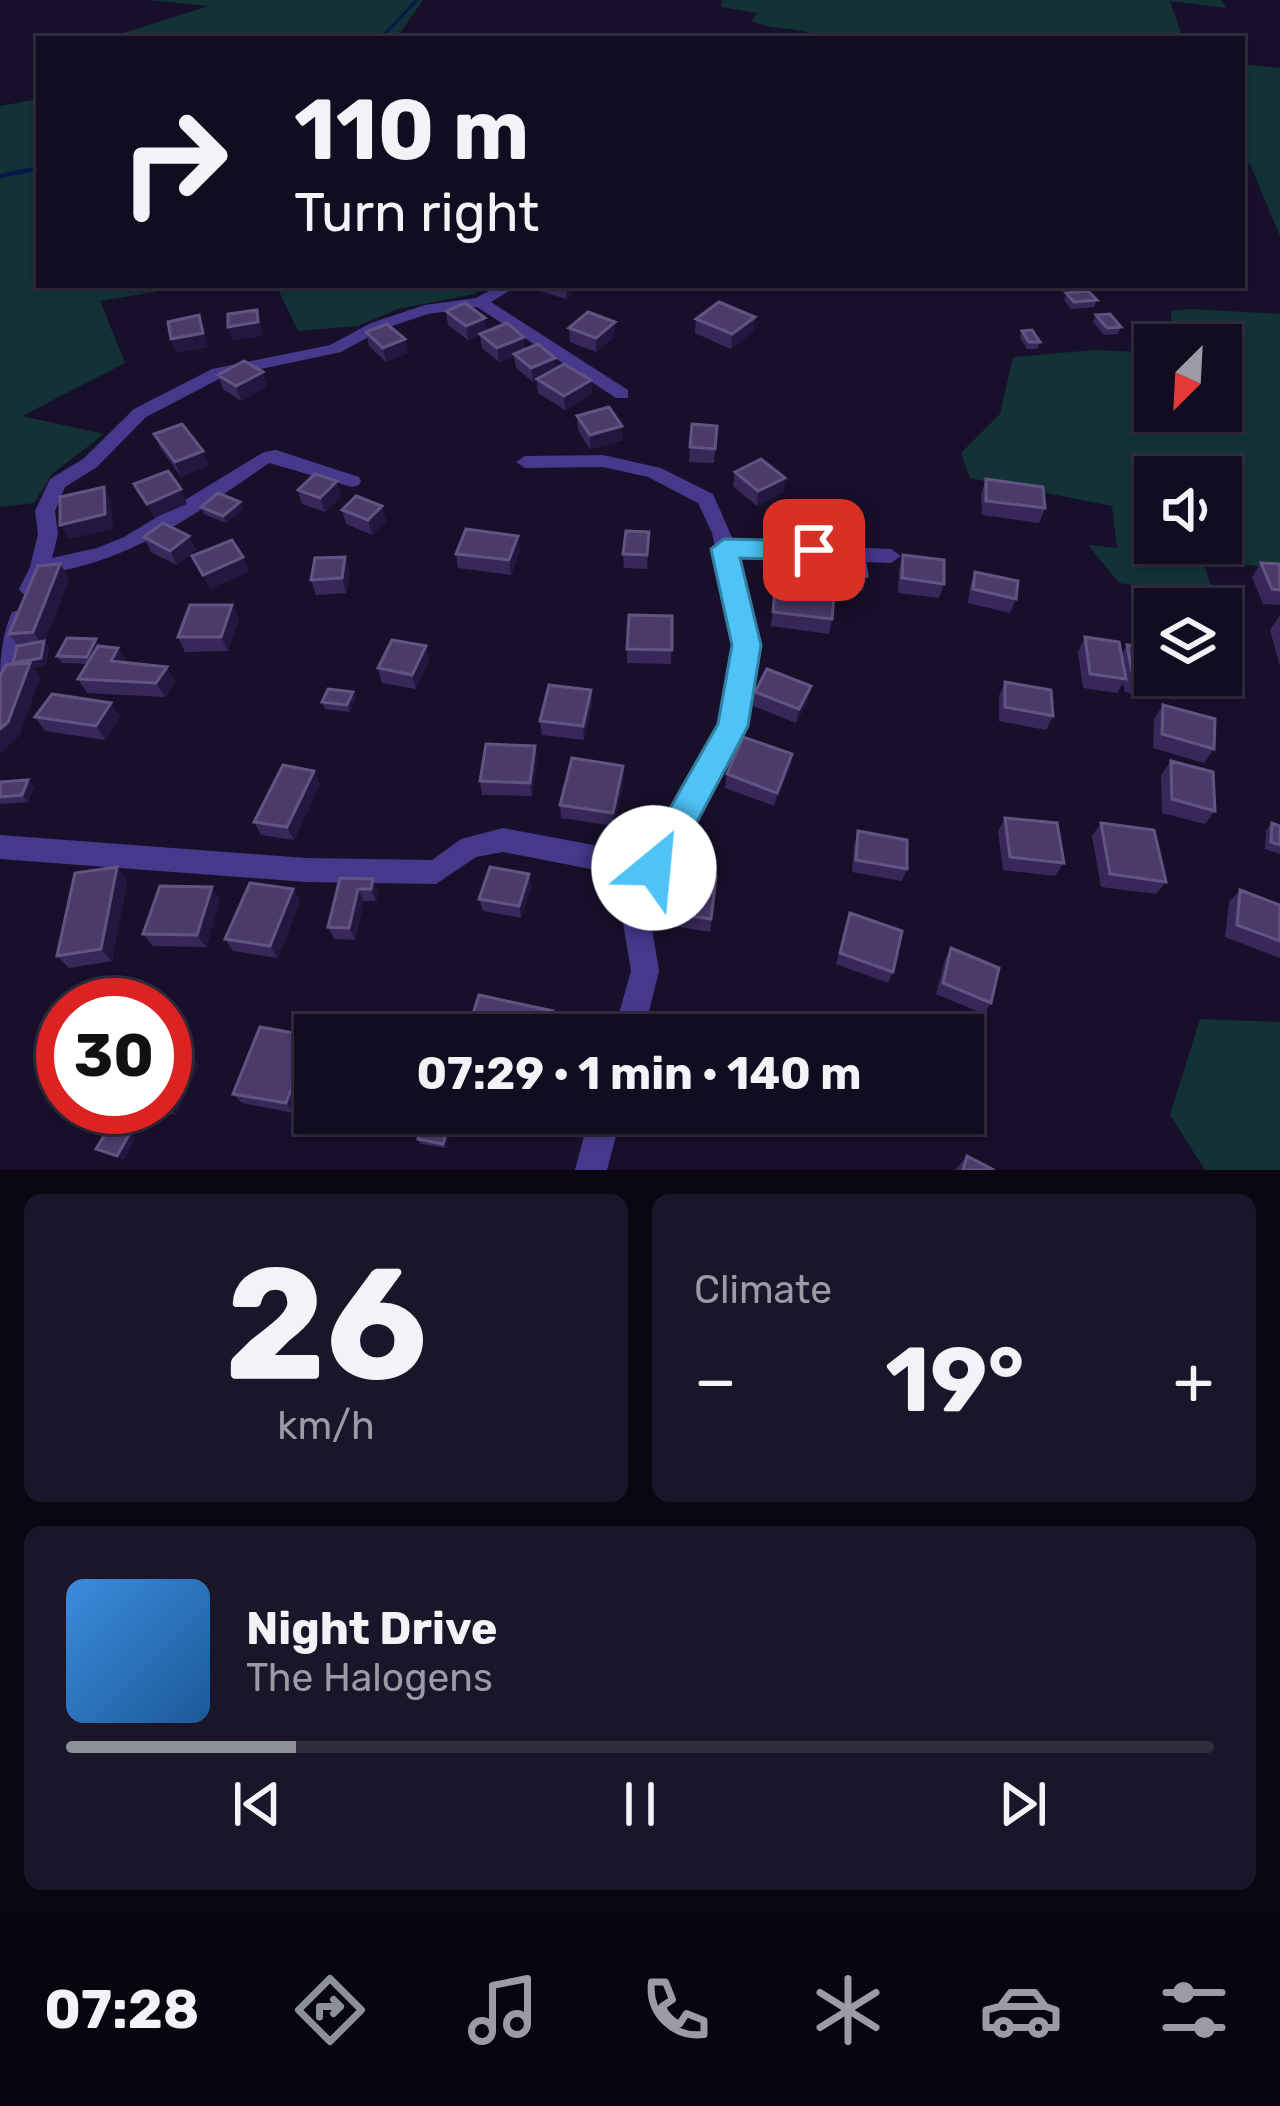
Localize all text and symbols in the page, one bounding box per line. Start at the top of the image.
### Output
text: 110 m [294,80,529,180]
icon: right [96,84,252,240]
text: Turn right [294,181,539,245]
north arrow [1134,324,1242,432]
map controls [1134,324,1242,696]
button: sound [1134,456,1242,564]
pin [763,499,865,601]
icon: arrive [781,517,847,583]
button: layers [1134,588,1242,696]
position arrow [591,805,717,931]
speed limit sign: 30 [36,978,192,1134]
text: 07:29 · 1 min · 140 m [416,1047,862,1100]
text: 26 [225,1232,427,1417]
text: Climate [694,1267,832,1313]
text: 19° [885,1327,1025,1434]
text: − [694,1341,737,1420]
text: + [1173,1341,1214,1420]
text: km/h [277,1403,375,1449]
text: Night Drive [246,1602,498,1655]
text: The Halogens [246,1655,493,1701]
icon: previous [224,1771,290,1837]
icon: pause [607,1771,673,1837]
icon: next [990,1771,1056,1837]
icon: directions [288,1968,372,2052]
icon: music [461,1968,545,2052]
icon: phone [634,1968,718,2052]
icon: climate [806,1968,890,2052]
icon: car [979,1968,1063,2052]
icon: filters [1152,1968,1236,2052]
text: 07:28 [44,1978,199,2042]

